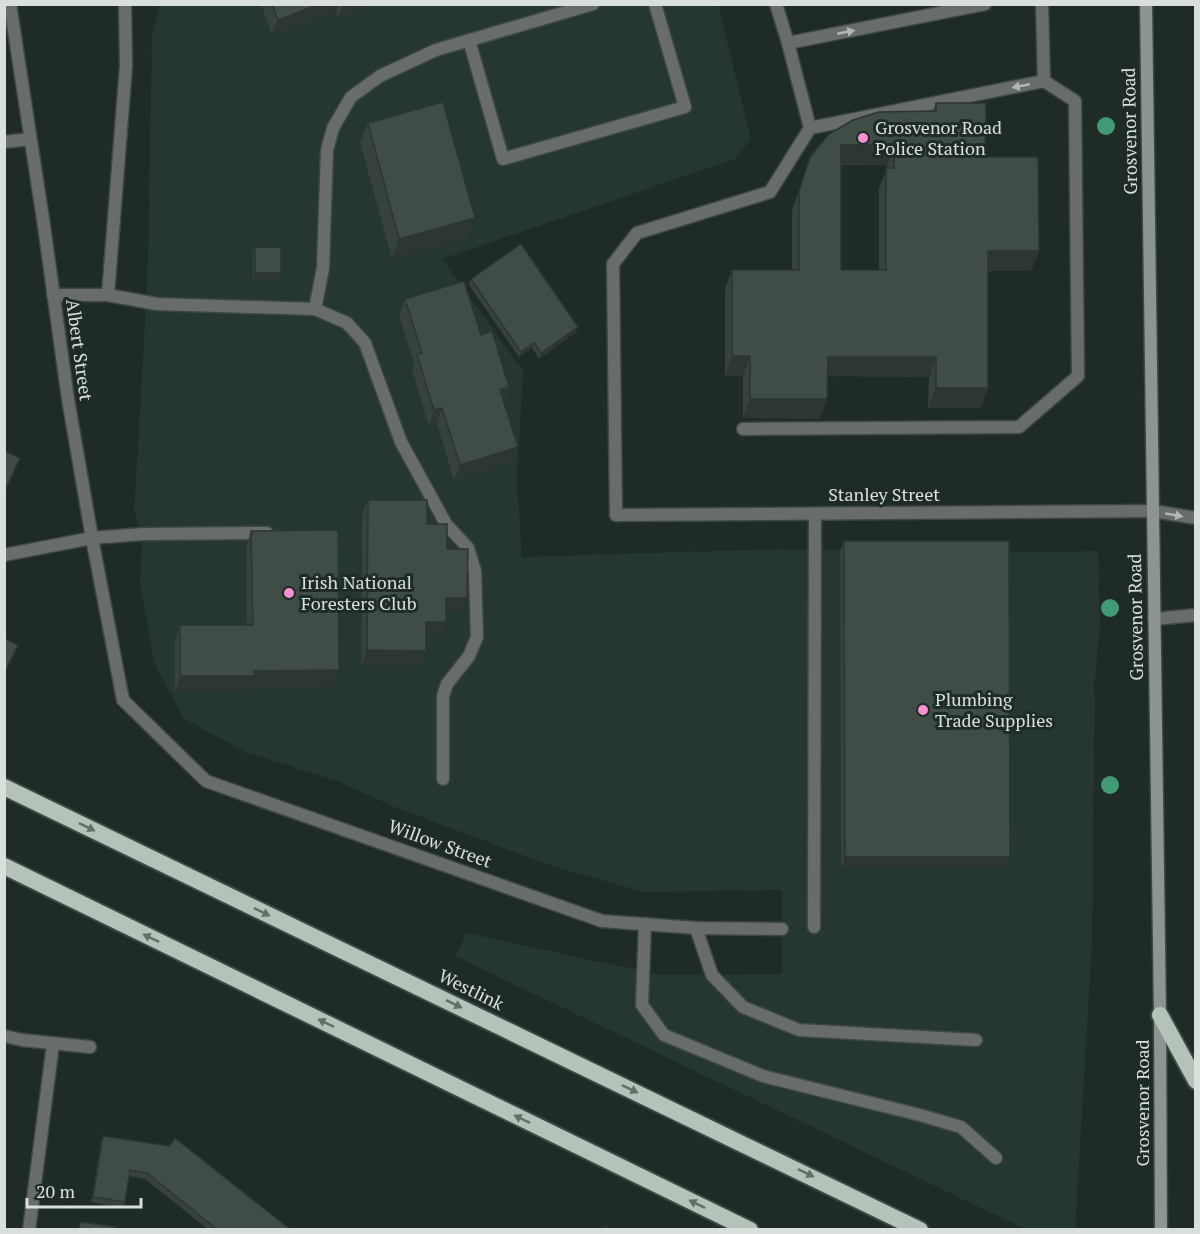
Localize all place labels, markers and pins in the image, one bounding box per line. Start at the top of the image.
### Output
place label: Grosvenor Road Police Station [875,115,1002,160]
marker: Grosvenor Road Police Station [856,131,870,145]
place label: Irish National Foresters Club [301,570,417,615]
marker: Irish National Foresters Club [282,586,296,600]
place label: Plumbing Trade Supplies [935,687,1053,732]
marker: Plumbing Trade Supplies [916,703,930,717]

